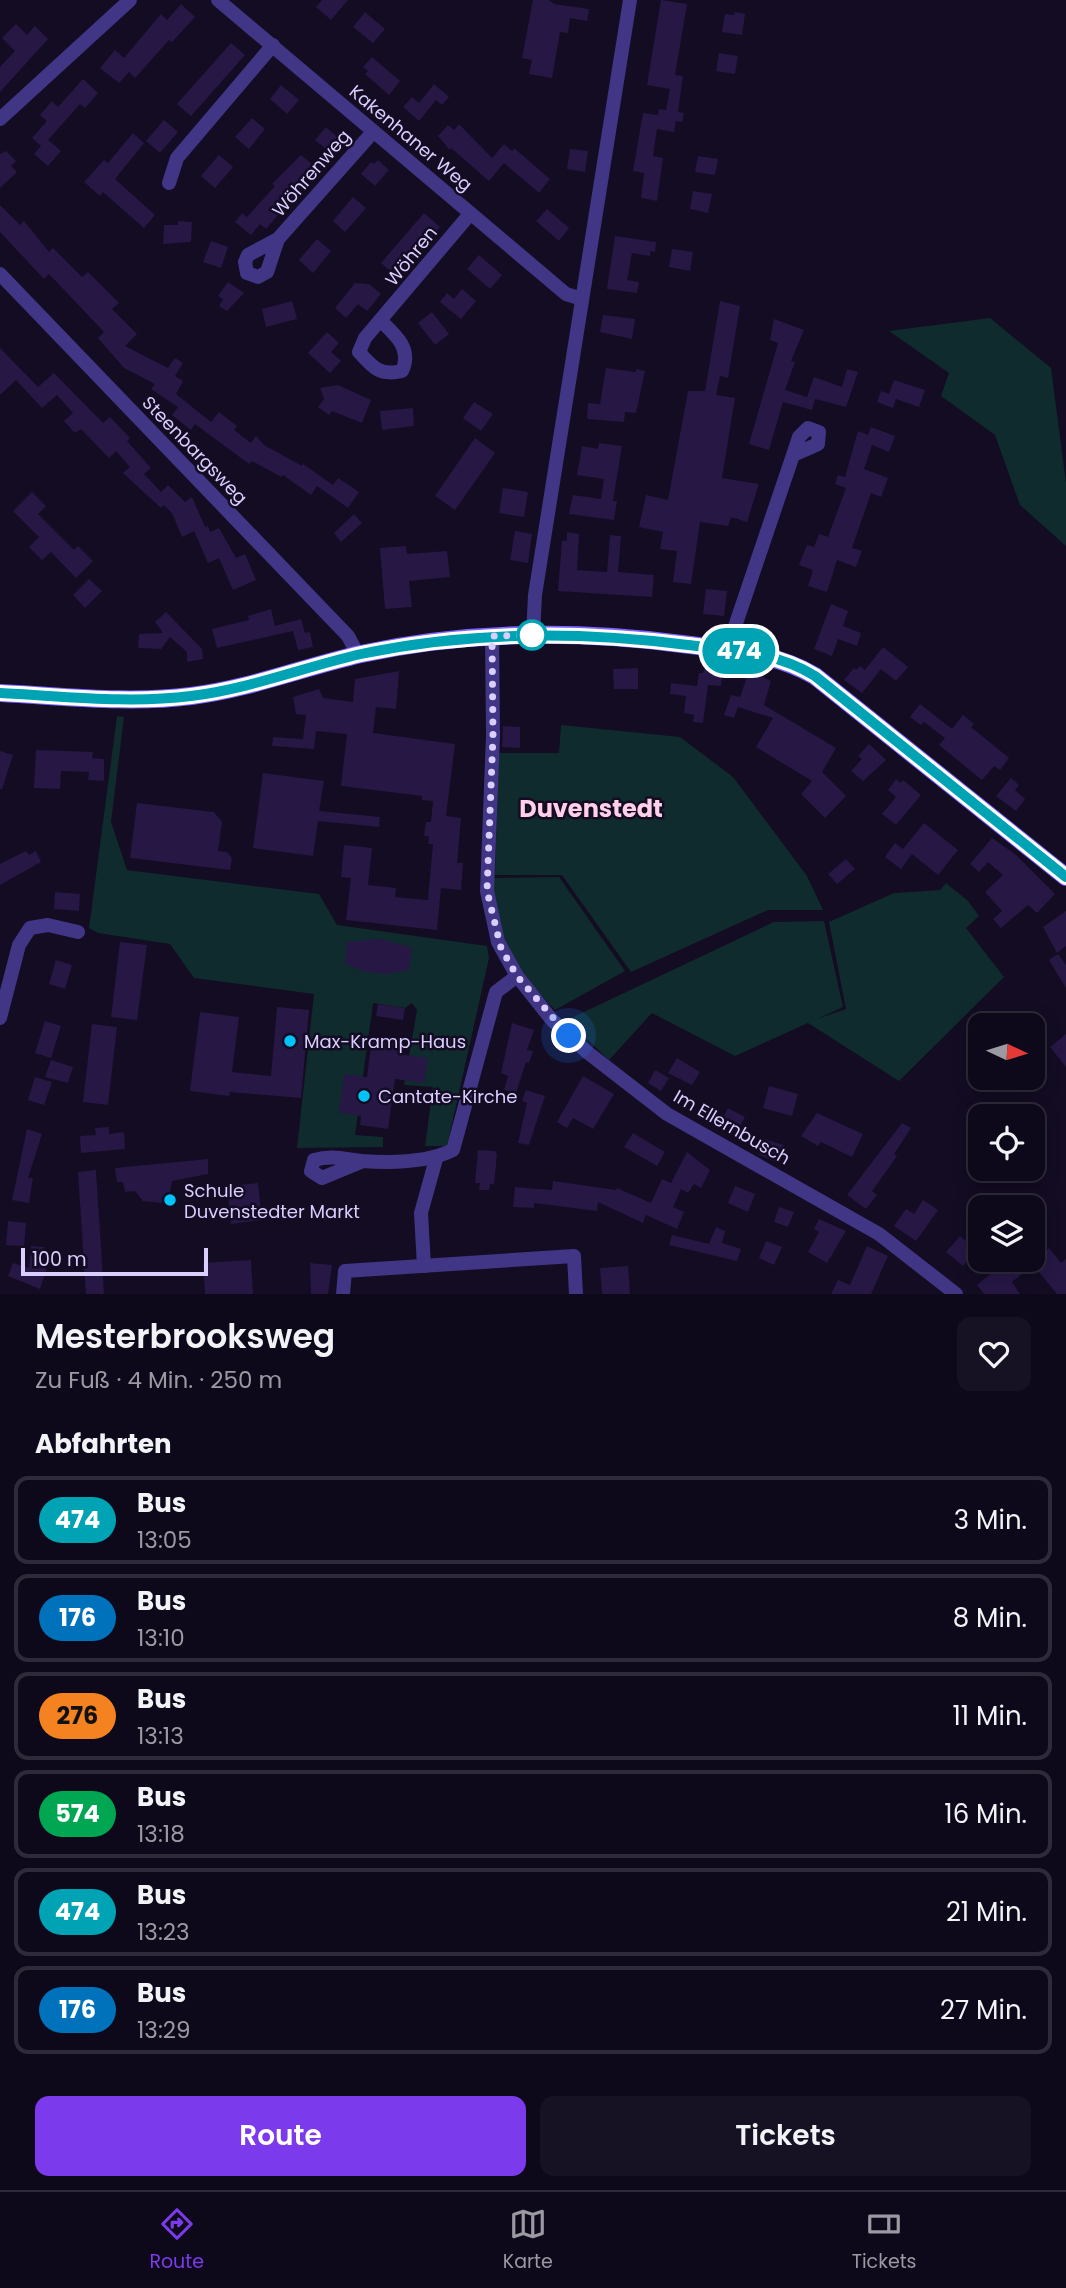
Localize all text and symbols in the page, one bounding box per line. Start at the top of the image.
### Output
street label: Kakenhaner Weg [344,79,478,197]
street label: Wöhrenweg [266,124,356,222]
street label: Wöhren [379,221,443,291]
street label: Steenbargsweg [137,390,253,510]
unlabelled marker [517,620,547,650]
line badge: 474 [699,628,779,674]
text: 474 [716,634,762,667]
district label: Duvenstedt [519,792,663,825]
north arrow [968,1013,1045,1090]
map controls [968,1013,1045,1272]
your location [551,1018,586,1053]
place label: Max-Kramp-Haus [304,1029,466,1054]
marker: Max-Kramp-Haus [282,1033,298,1049]
street label: Im Ellernbusch [669,1083,795,1171]
place label: Cantate-Kirche [378,1084,517,1109]
marker: Cantate-Kirche [356,1088,372,1104]
button: locate [968,1104,1045,1181]
place label: Schule Duvenstedter Markt [184,1178,360,1224]
marker: Schule Duvenstedter Markt [162,1192,178,1208]
button: layers [968,1195,1045,1272]
scale bar [21,1245,208,1277]
text: 100 m [32,1246,87,1273]
text: Mesterbrooksweg [35,1313,335,1360]
button: heart [957,1317,1031,1391]
text: Zu Fuß · 4 Min. · 250 m [35,1364,282,1396]
text: Abfahrten [35,1426,172,1462]
text: Bus [137,1485,186,1521]
text: 3 Min. [954,1502,1027,1538]
text: 474 [55,1503,100,1536]
text: 13:05 [137,1524,192,1556]
text: Bus [137,1583,186,1619]
text: 8 Min. [953,1600,1027,1636]
text: 176 [59,1601,96,1634]
text: 13:10 [137,1622,185,1654]
text: Bus [137,1681,186,1717]
text: 11 Min. [953,1698,1027,1734]
text: 276 [57,1699,98,1732]
text: 13:13 [137,1720,184,1752]
text: Bus [137,1779,186,1815]
text: 16 Min. [944,1796,1027,1832]
text: 574 [55,1797,100,1830]
text: 13:18 [137,1818,185,1850]
text: Bus [137,1877,186,1913]
text: 21 Min. [946,1894,1027,1930]
text: 474 [55,1895,100,1928]
text: 13:23 [137,1916,190,1948]
text: Bus [137,1975,186,2011]
text: 27 Min. [940,1992,1027,2028]
text: 176 [59,1993,96,2026]
text: 13:29 [137,2014,191,2046]
button: Route [35,2096,526,2176]
button: Tickets [540,2096,1031,2176]
tab: Route [149,2205,204,2276]
tab: Karte [503,2205,553,2276]
tab: Tickets [852,2205,917,2276]

